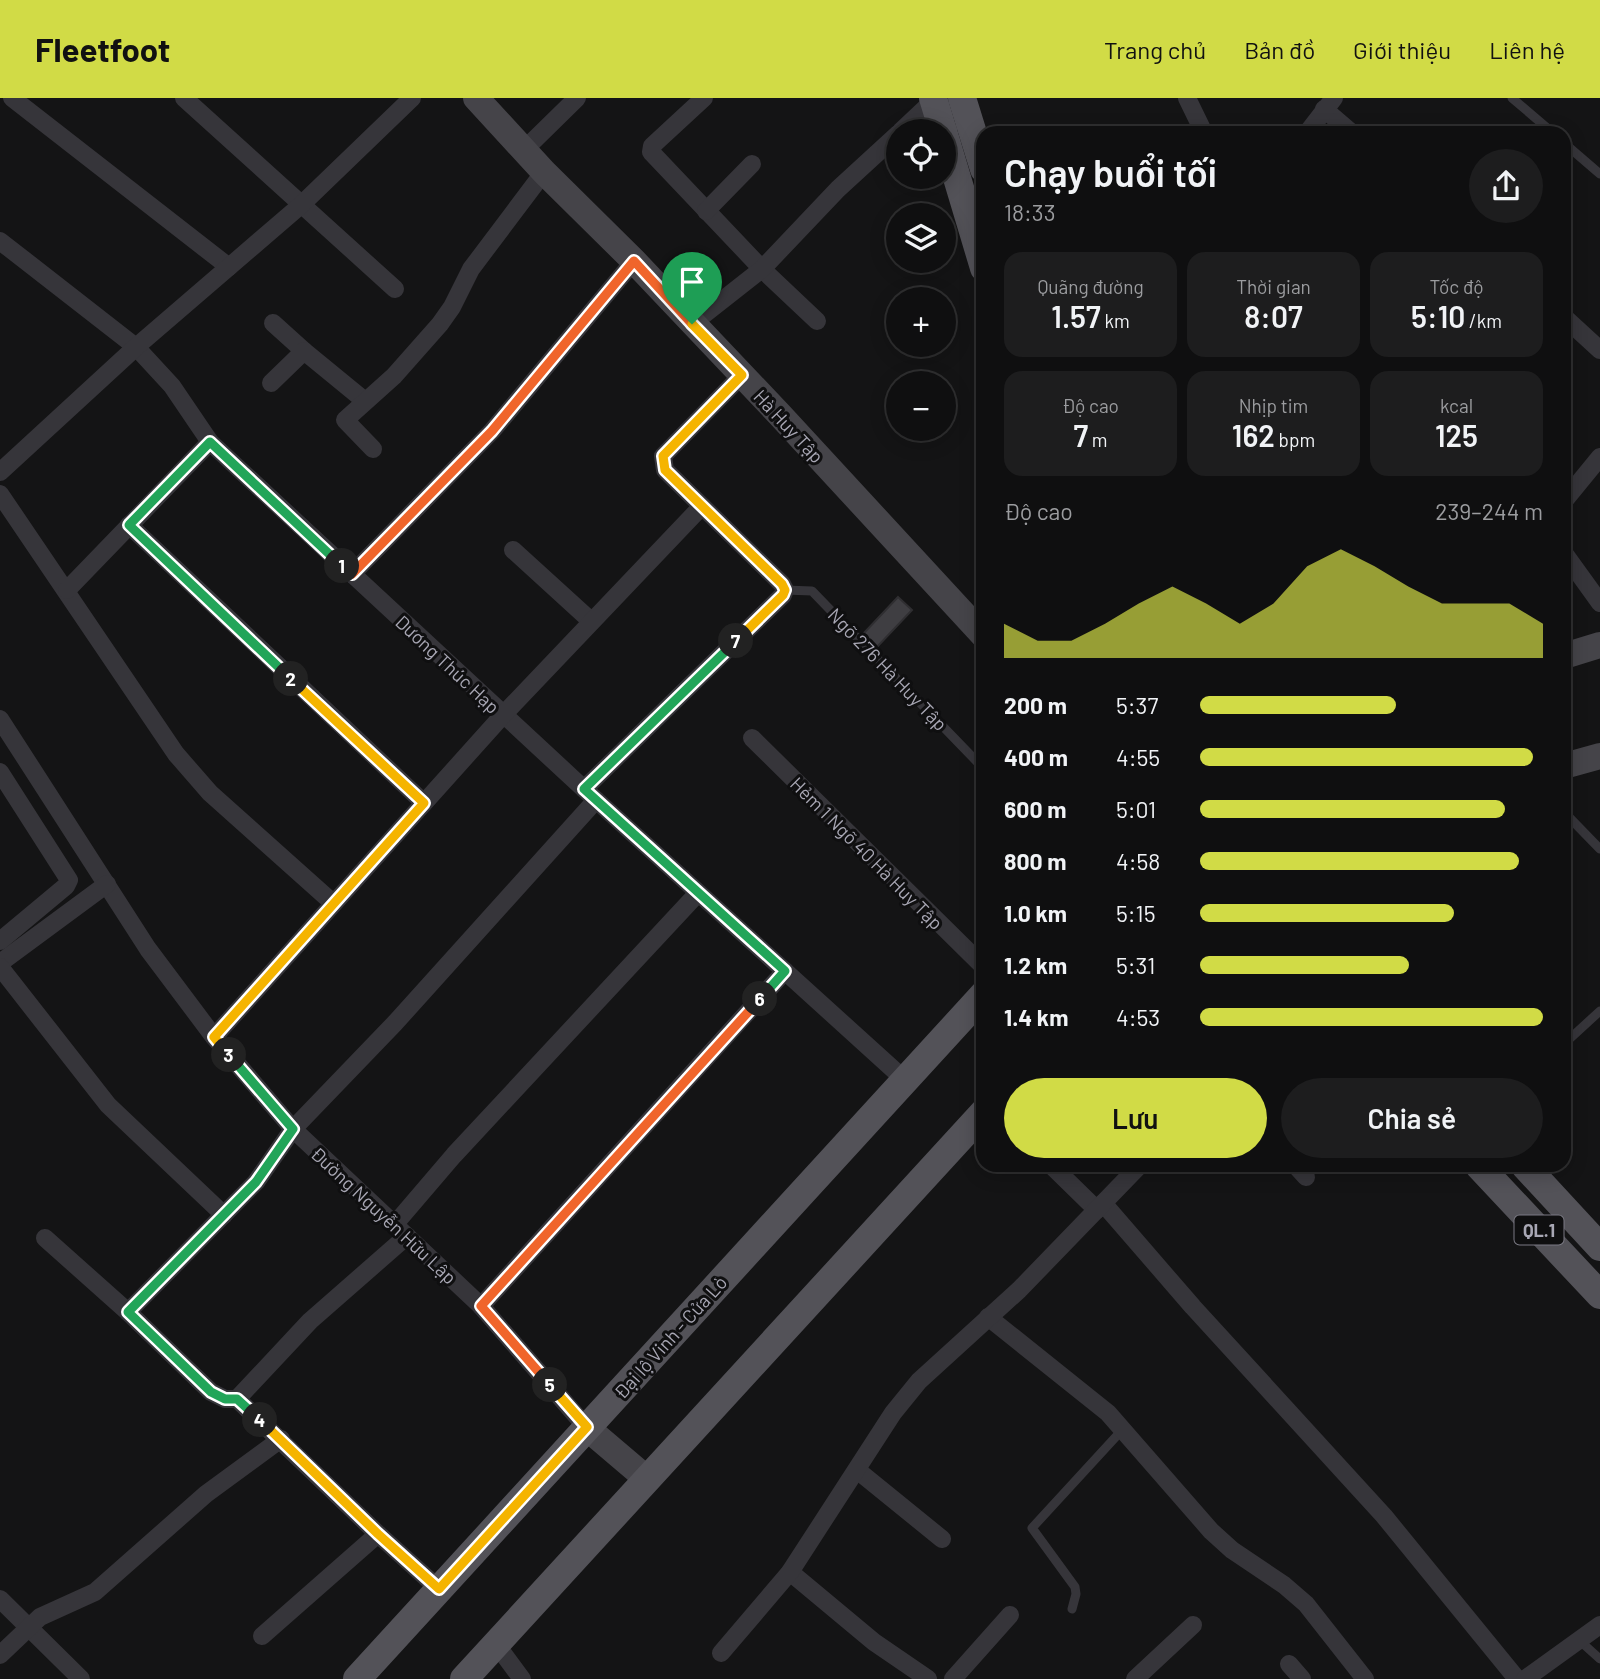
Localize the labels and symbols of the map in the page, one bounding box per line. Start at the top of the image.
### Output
pin [662,252,722,324]
street label: Hà Huy Tập [749,385,829,467]
pin: 1 [324,548,360,584]
street label: Ngõ 276 Hà Huy Tập [824,603,952,735]
street label: Dương Thúc Hạp [391,610,505,718]
pin: 7 [718,624,754,658]
pin: 2 [274,662,308,696]
street label: Hẻm 1 Ngõ 40 Hà Huy Tập [786,772,948,934]
pin: 6 [742,982,778,1016]
pin: 3 [212,1038,246,1072]
street label: Đường Nguyễn Hữu Lập [306,1142,462,1288]
road number: QL.1 [1514,1216,1564,1245]
street label: Đại lộ Vinh - Cửa Lò [609,1271,731,1403]
pin: 5 [532,1368,568,1402]
pin: 4 [243,1402,278,1438]

